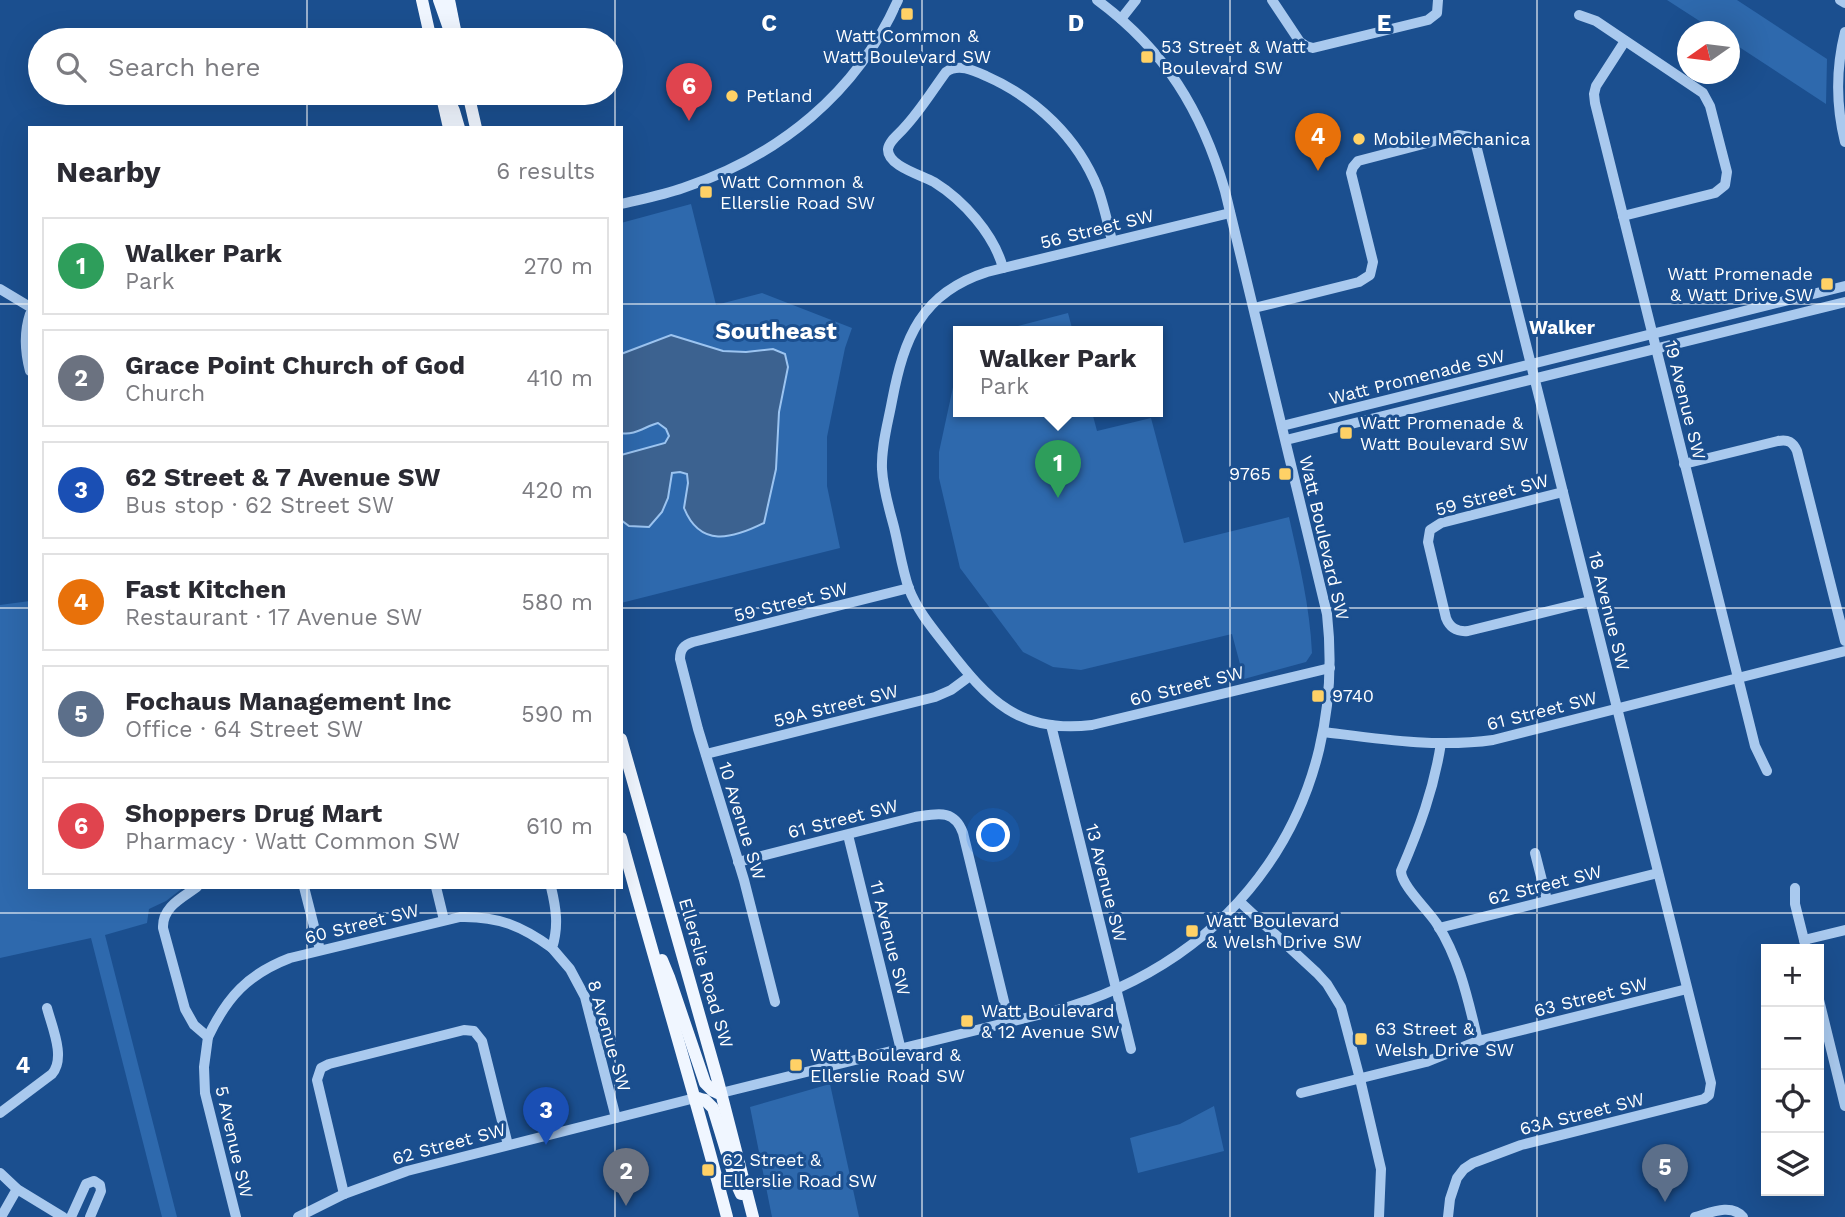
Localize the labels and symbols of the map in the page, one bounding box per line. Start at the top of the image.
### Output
marker: Watt Common & Watt Boulevard SW [899,6,915,22]
text: C [761,10,777,37]
text: D [1068,10,1084,37]
text: E [1377,10,1391,37]
north arrow [1677,21,1740,84]
place label: Watt Common & Watt Boulevard SW [823,25,991,67]
place label: 53 Street & Watt Boulevard SW [1161,36,1306,78]
marker: 53 Street & Watt Boulevard SW [1139,49,1155,65]
pin: 6 [666,63,712,121]
place label: Petland [746,85,813,106]
marker: Petland [724,88,740,104]
pin: 4 [1295,113,1341,171]
place label: Mobile Mechanica [1373,128,1530,149]
marker: Mobile Mechanica [1351,131,1367,147]
place label: Watt Common & Ellerslie Road SW [720,171,875,213]
marker: Watt Common & Ellerslie Road SW [698,184,714,200]
street label: 56 Street SW [1038,204,1156,253]
place label: Watt Promenade & Watt Drive SW [1667,263,1813,305]
marker: Watt Promenade & Watt Drive SW [1819,276,1835,292]
district label: Walker [1529,316,1596,339]
district label: Southeast [715,317,837,345]
street label: 19 Avenue SW [1661,338,1710,462]
street label: Watt Promenade SW [1327,344,1507,409]
place label: Watt Promenade & Watt Boulevard SW [1360,412,1528,454]
marker: Watt Promenade & Watt Boulevard SW [1338,425,1354,441]
pin: 1 [1035,440,1081,498]
street label: Watt Boulevard SW [1295,454,1354,622]
place label: 9765 [1229,463,1271,484]
marker: 9765 [1277,466,1293,482]
street label: 59 Street SW [1433,469,1551,520]
street label: 18 Avenue SW [1585,549,1634,673]
street label: 59 Street SW [732,577,850,626]
street label: 60 Street SW [1127,661,1246,710]
street label: 59A Street SW [771,680,900,731]
place label: 9740 [1332,685,1374,706]
street label: 61 Street SW [1484,687,1599,734]
marker: 9740 [1310,688,1326,704]
street label: 10 Avenue SW [715,759,770,882]
street label: 61 Street SW [785,795,900,842]
your location [976,818,1010,852]
street label: 13 Avenue SW [1082,821,1131,944]
street label: 62 Street SW [1486,860,1604,909]
street label: 11 Avenue SW [866,878,915,998]
street label: Ellerslie Road SW [675,895,738,1050]
street label: 60 Street SW [302,899,421,948]
place label: Watt Boulevard & Welsh Drive SW [1206,910,1362,952]
marker: Watt Boulevard & Welsh Drive SW [1184,923,1200,939]
street label: 63 Street SW [1532,972,1650,1021]
street label: 8 Avenue SW [584,978,635,1094]
place label: Watt Boulevard & 12 Avenue SW [981,1000,1119,1042]
marker: Watt Boulevard & 12 Avenue SW [959,1013,975,1029]
place label: 63 Street & Welsh Drive SW [1375,1018,1514,1060]
marker: 63 Street & Welsh Drive SW [1353,1031,1369,1047]
place label: Watt Boulevard & Ellerslie Road SW [810,1044,965,1086]
text: 4 [16,1052,31,1079]
marker: Watt Boulevard & Ellerslie Road SW [788,1057,804,1073]
street label: 5 Avenue SW [211,1084,258,1200]
pin: 3 [523,1087,569,1145]
street label: 63A Street SW [1517,1088,1646,1139]
street label: 62 Street SW [390,1118,508,1169]
pin: 5 [1642,1144,1688,1202]
pin: 2 [603,1148,649,1206]
place label: 62 Street & Ellerslie Road SW [722,1149,877,1191]
marker: 62 Street & Ellerslie Road SW [700,1162,716,1178]

